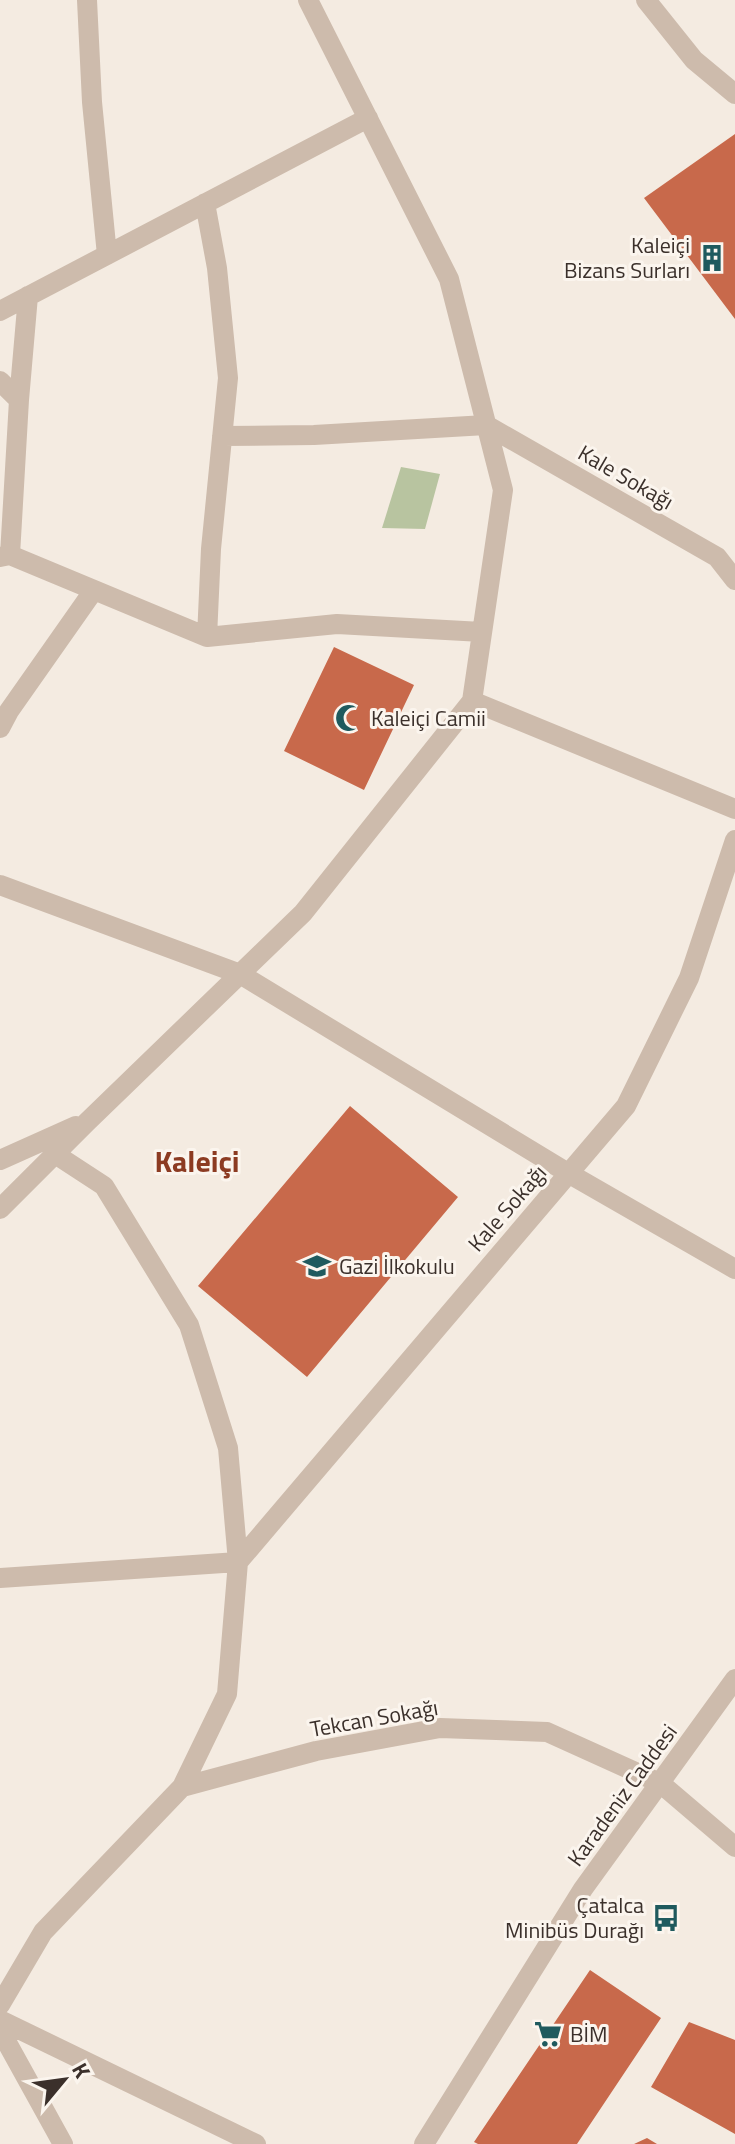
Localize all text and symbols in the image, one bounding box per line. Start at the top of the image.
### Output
place label: Kaleiçi Bizans Surları [564,228,690,287]
building icon: Kaleiçi Bizans Surları [697,243,727,273]
street label: Kale Sokağı [572,436,680,518]
place label: Kaleiçi Camii [371,701,486,735]
mosque icon: Kaleiçi Camii [334,703,364,733]
district label: Kaleiçi [154,1138,240,1184]
street label: Kale Sokağı [459,1157,555,1259]
place label: Gazi İlkokulu [339,1249,455,1283]
school or university icon: Gazi İlkokulu [302,1251,332,1281]
street label: Tekcan Sokağı [307,1690,441,1746]
street label: Karadeniz Caddesi [559,1717,685,1873]
place label: Çatalca Minibüs Durağı [505,1888,644,1947]
bus stop icon: Çatalca Minibüs Durağı [651,1903,681,1933]
place label: BİM [570,2017,607,2051]
supermarket icon: BİM [533,2019,563,2049]
north arrow [24,2040,104,2120]
text: K [63,2056,100,2084]

